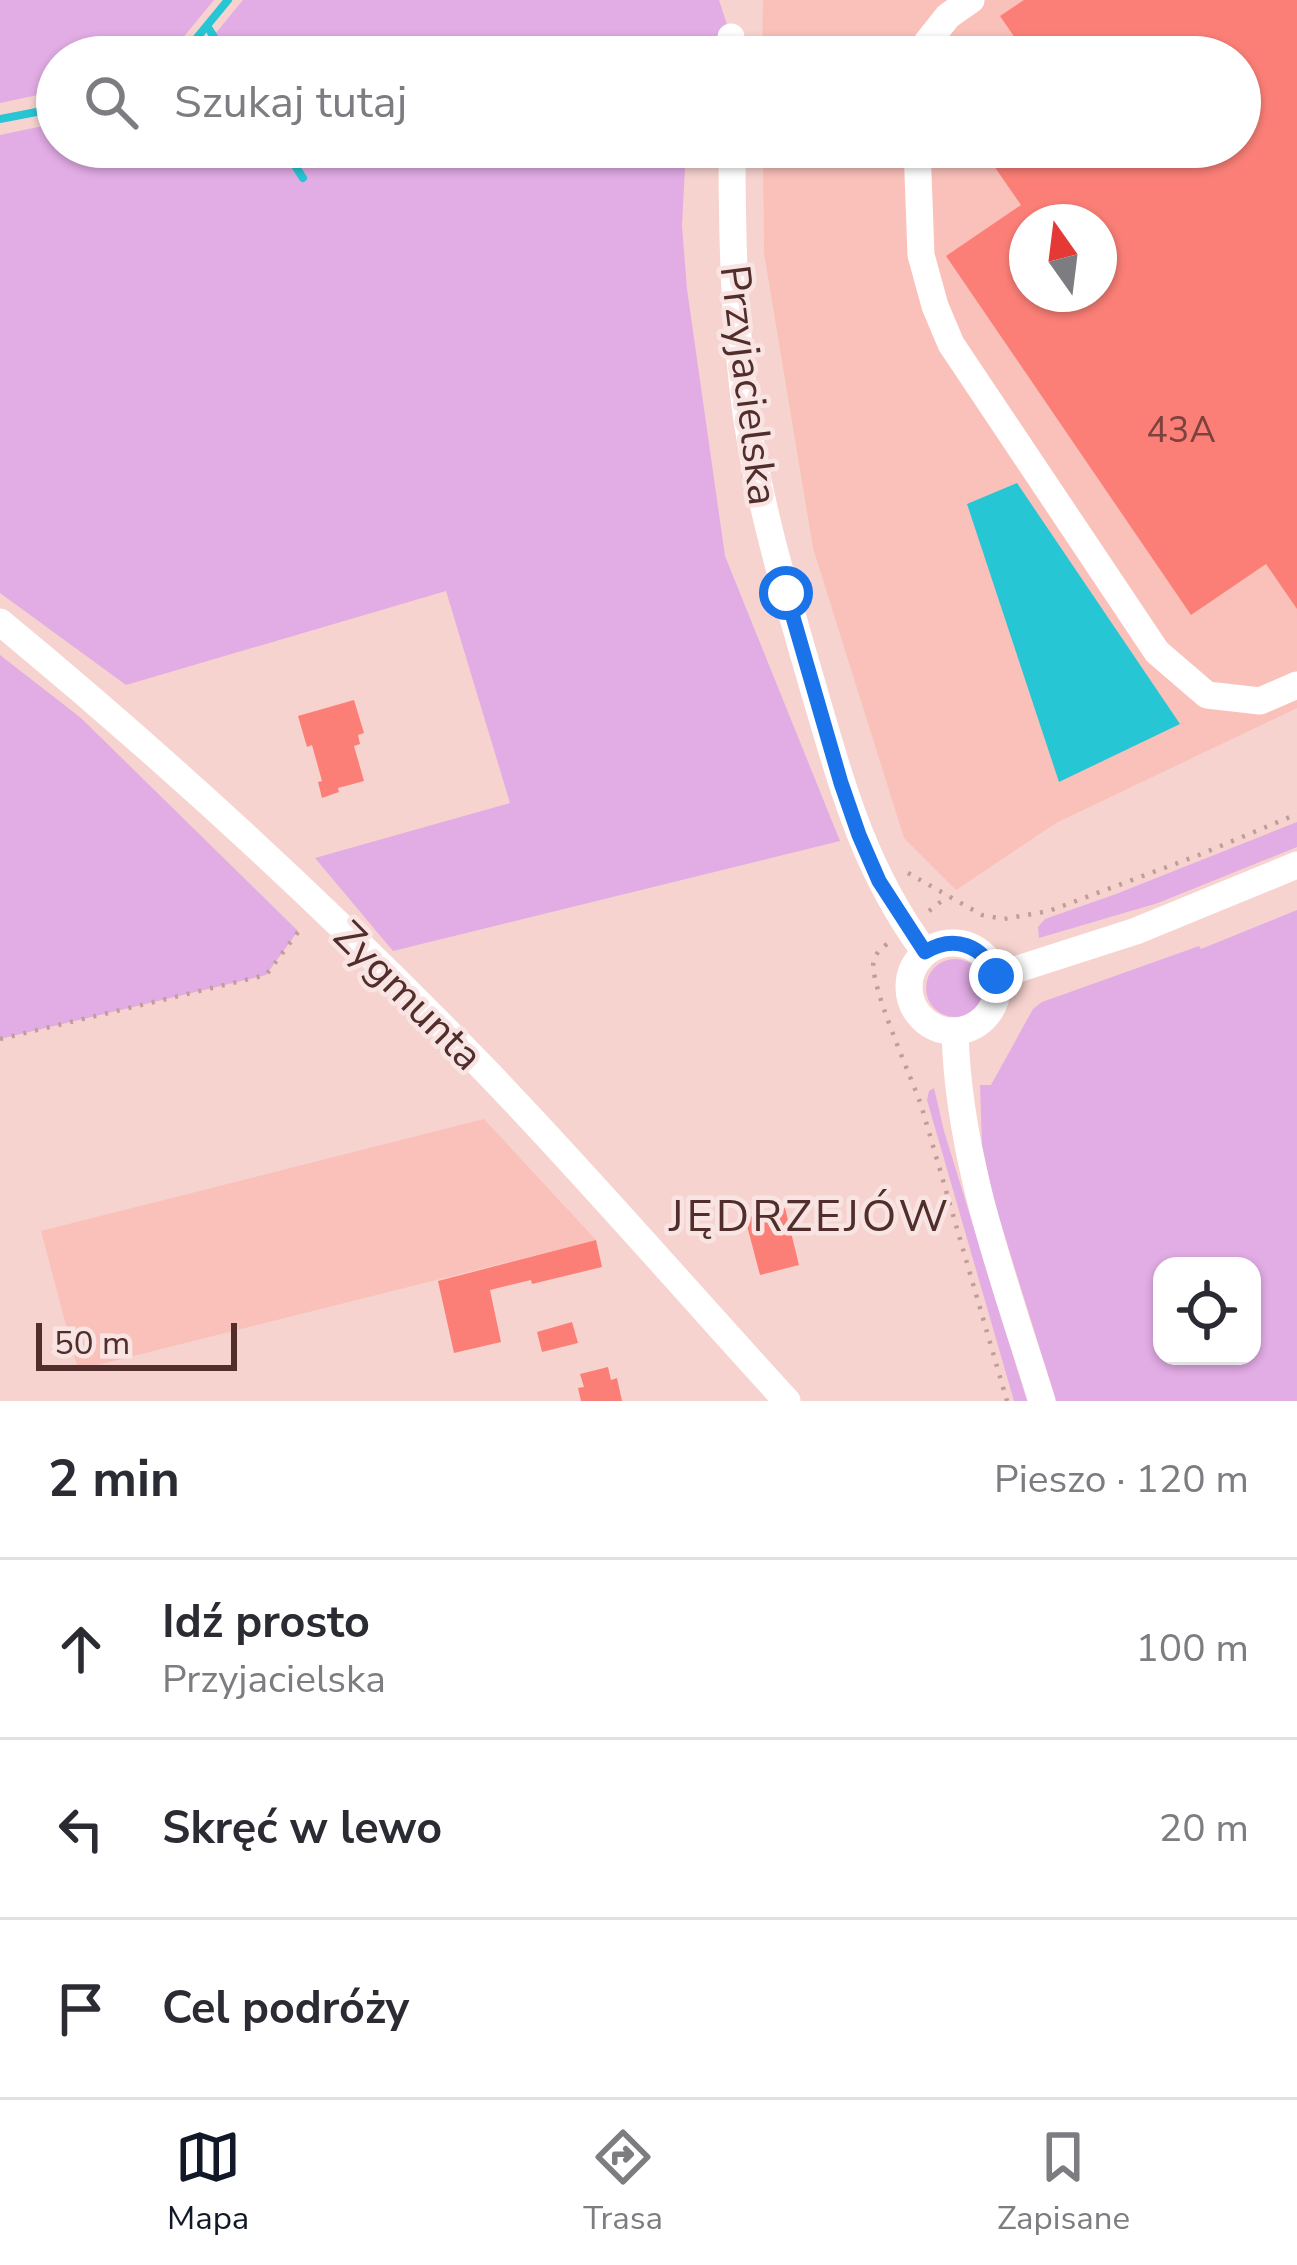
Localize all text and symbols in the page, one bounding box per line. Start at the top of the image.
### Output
search box [36,36,1261,168]
icon: search [78,69,144,135]
text: Szukaj tutaj [174,72,407,133]
north arrow [1009,204,1117,312]
street label: Przyjacielska [706,262,791,508]
house number: 43A [1146,406,1216,455]
route start [759,566,813,620]
street label: Zygmunta [321,909,495,1083]
route end [969,949,1023,1003]
district label: JĘDRZEJÓW [668,1186,951,1247]
map controls [1153,1257,1261,1365]
button: locate [1153,1257,1261,1365]
scale bar [36,1317,237,1370]
text: 50 m [54,1321,130,1366]
text: 2 min [48,1444,180,1514]
text: Pieszo · 120 m [994,1453,1249,1506]
text: Idź prosto [162,1592,370,1653]
icon: ahead [48,1616,114,1682]
text: 100 m [1135,1622,1249,1675]
text: Przyjacielska [162,1653,386,1706]
icon: left [48,1796,114,1862]
text: Skręć w lewo [162,1798,442,1859]
text: 20 m [1159,1802,1249,1855]
icon: arrive [48,1976,114,2042]
text: Cel podróży [162,1978,409,2039]
tab: Mapa [167,2124,249,2241]
tab: Trasa [583,2124,663,2241]
tab: Zapisane [997,2124,1130,2241]

